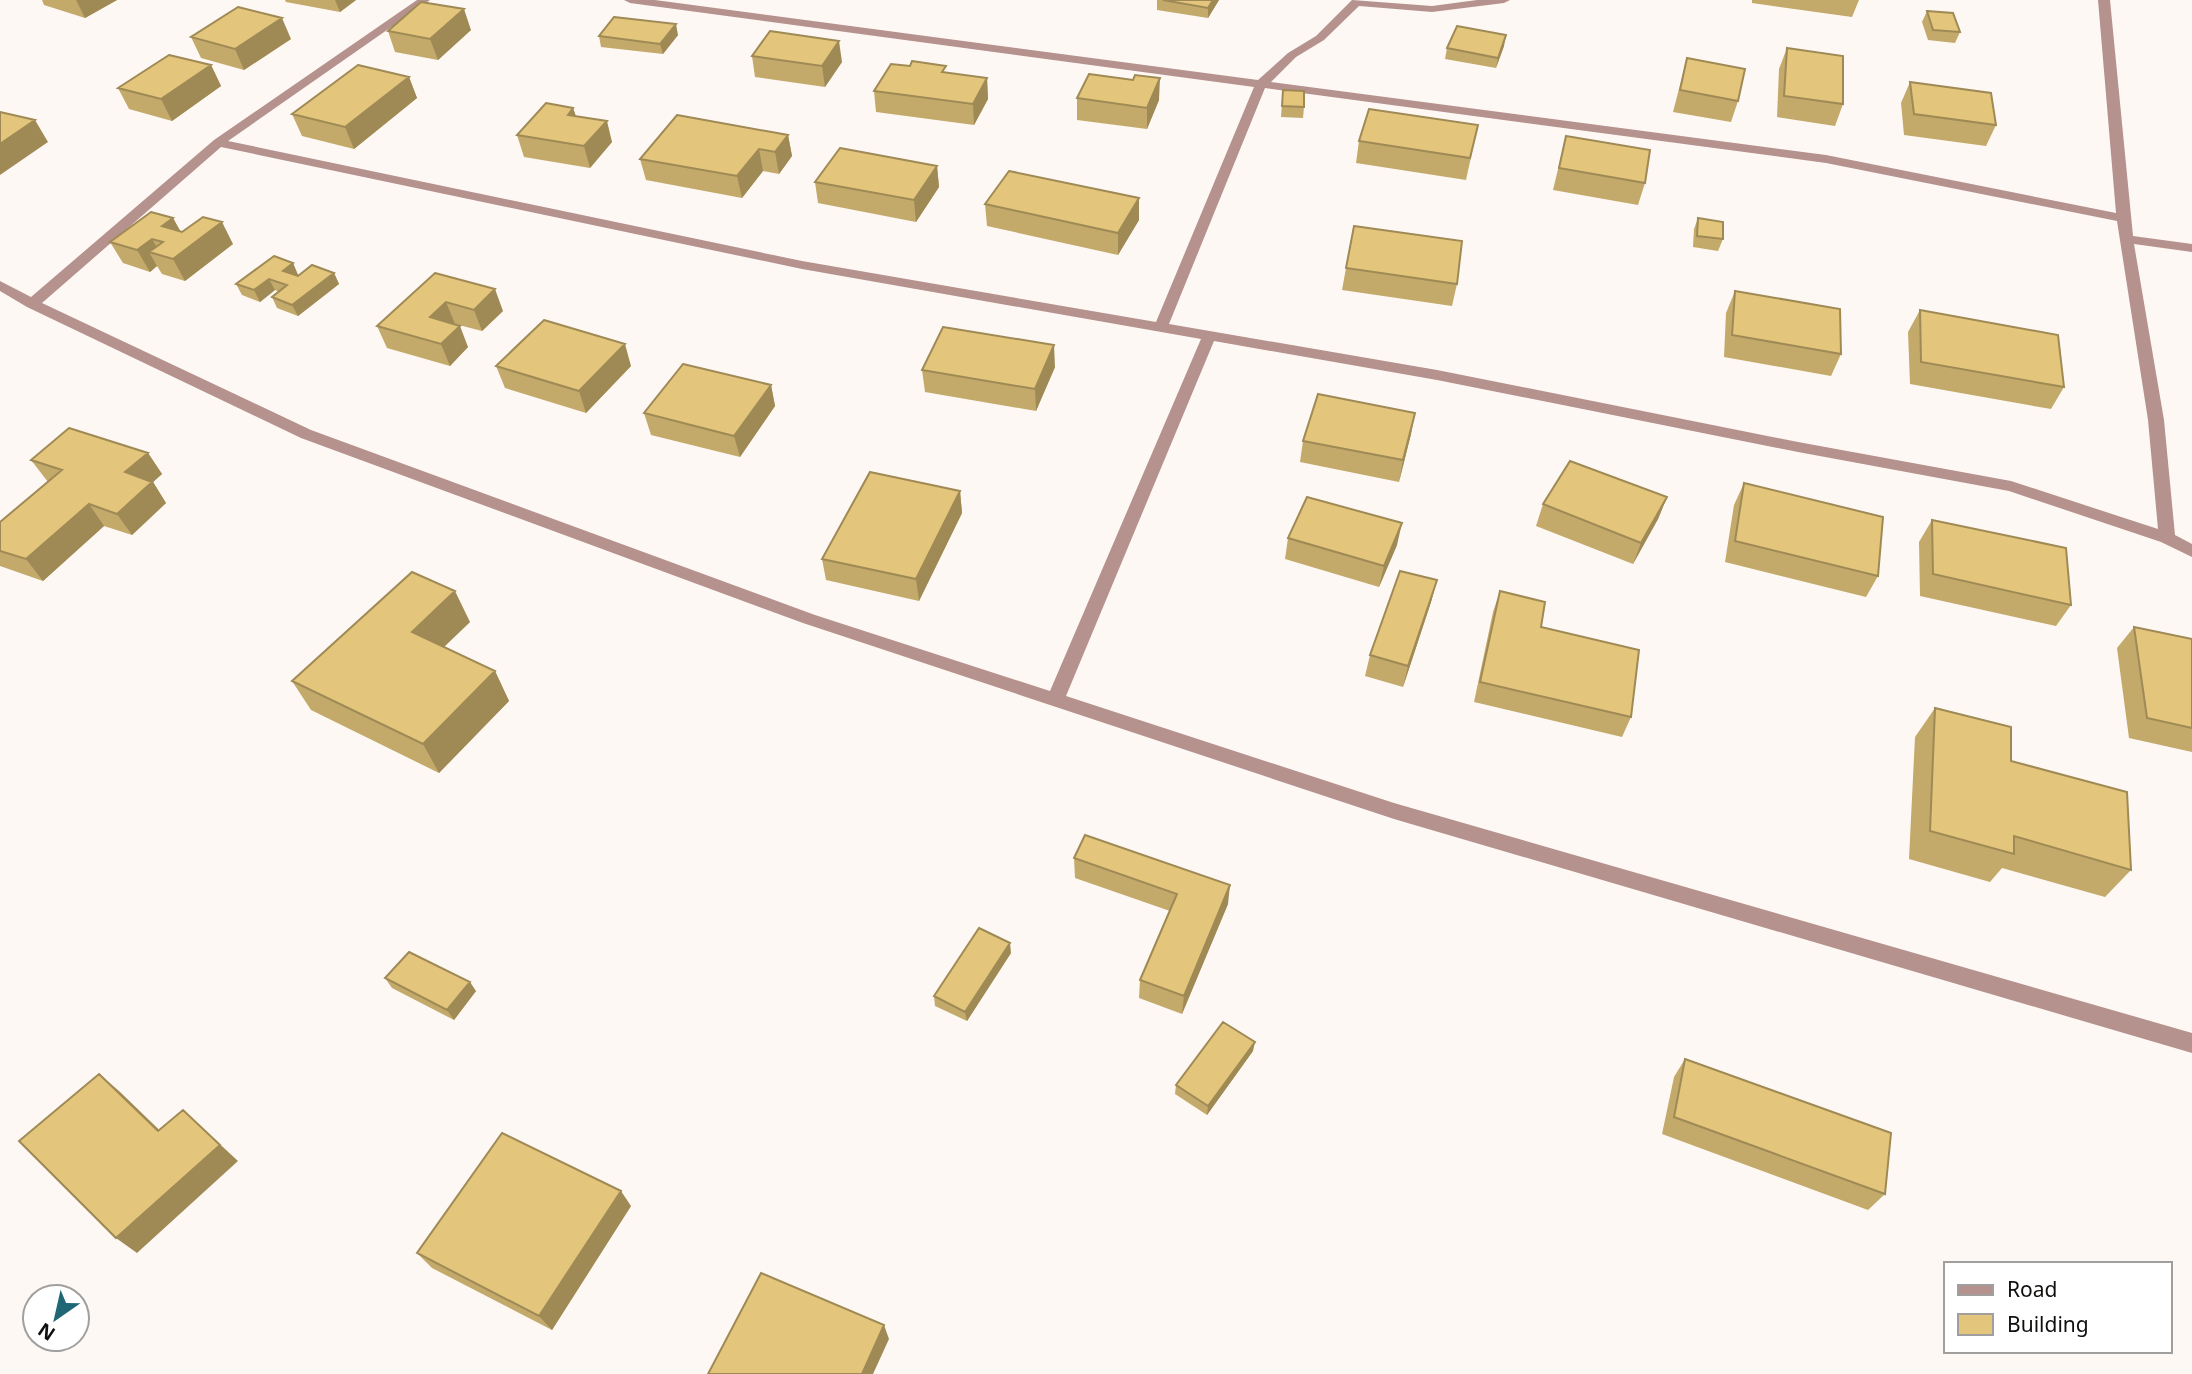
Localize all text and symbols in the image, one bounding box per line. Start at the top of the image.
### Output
legend [1944,1262,2171,1353]
text: Road [2007,1275,2057,1303]
north arrow [21,1283,91,1353]
text: Building [2007,1310,2089,1338]
text: N [33,1317,60,1347]

